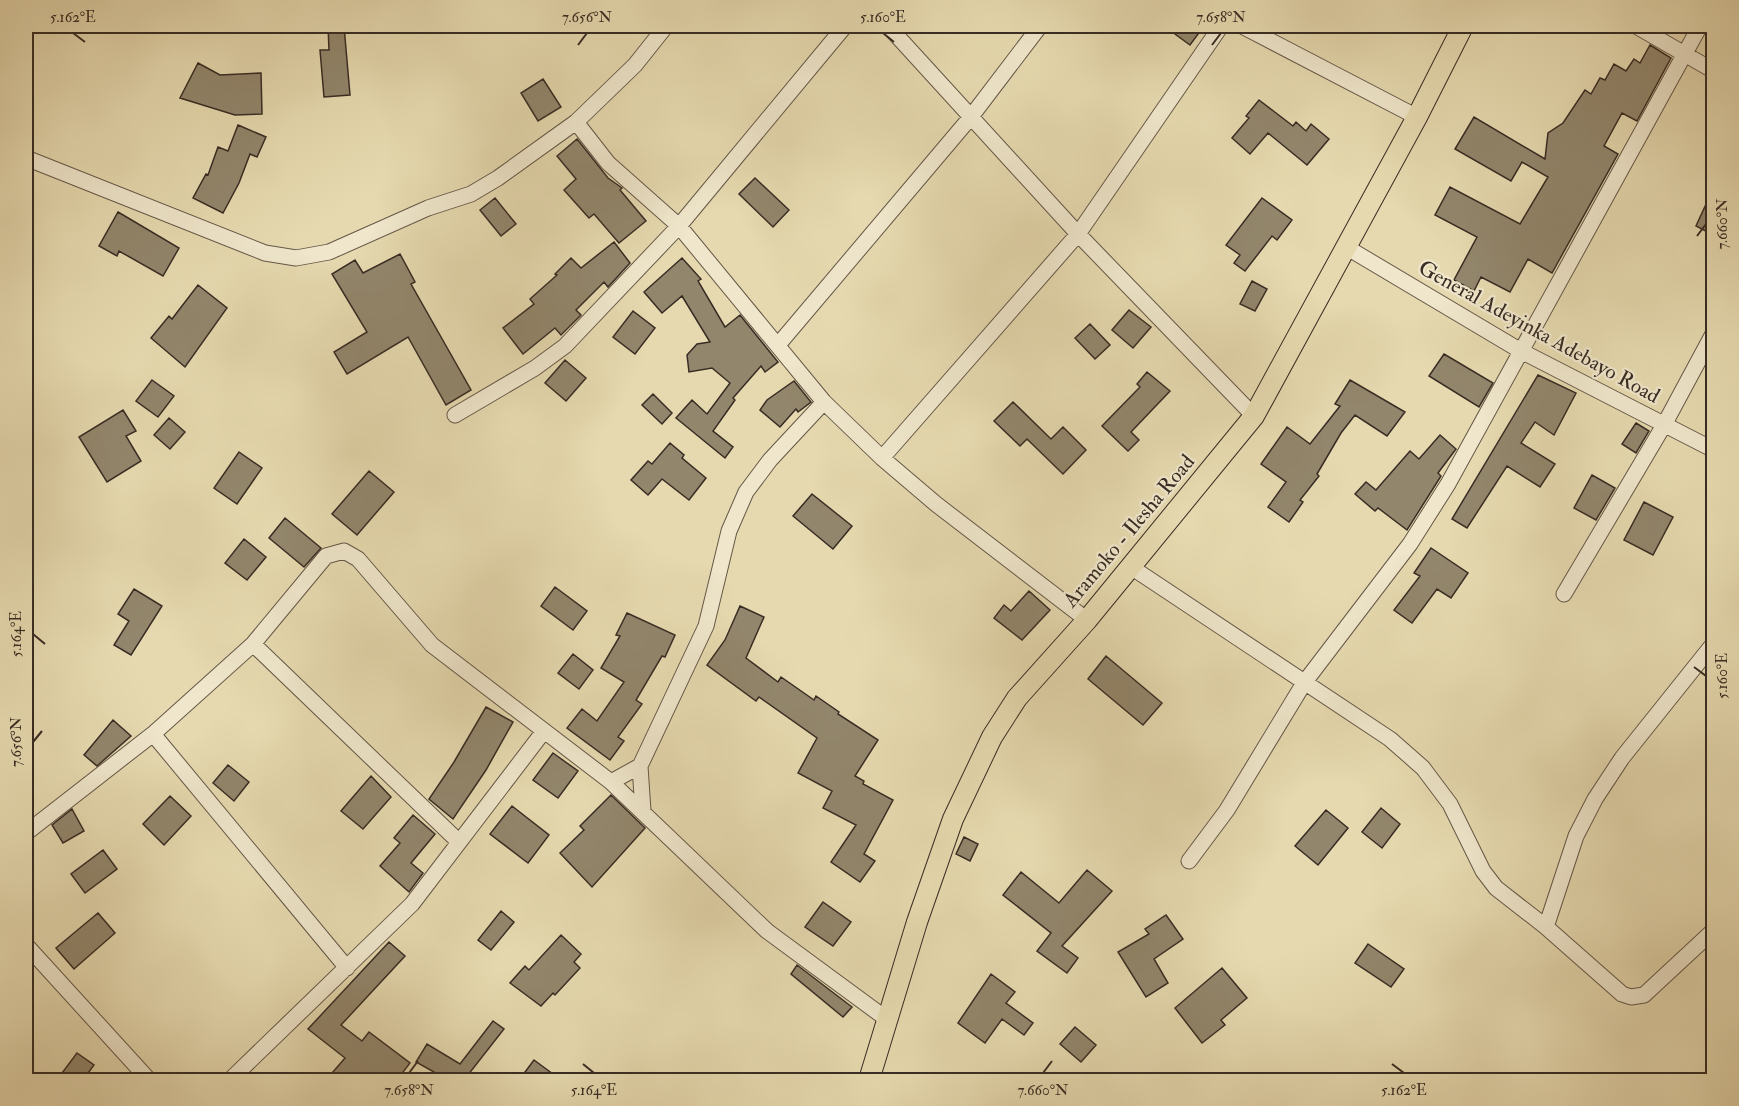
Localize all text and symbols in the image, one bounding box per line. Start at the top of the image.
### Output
text: 5.162°E [50,8,96,27]
text: 7.656°N [562,8,612,27]
text: 5.160°E [860,8,906,27]
text: 7.658°N [1196,8,1246,27]
text: 7.660°N [1713,198,1732,250]
street label: General Adeyinka Adebayo Road [1413,254,1665,410]
street label: Aramoko - Ilesha Road [1057,449,1201,614]
text: 5.164°E [7,611,26,657]
text: 5.160°E [1713,653,1732,699]
text: 7.656°N [7,717,26,767]
text: 7.658°N [384,1081,434,1100]
text: 5.164°E [571,1081,617,1100]
text: 7.660°N [1018,1081,1069,1100]
text: 5.162°E [1381,1081,1427,1100]

